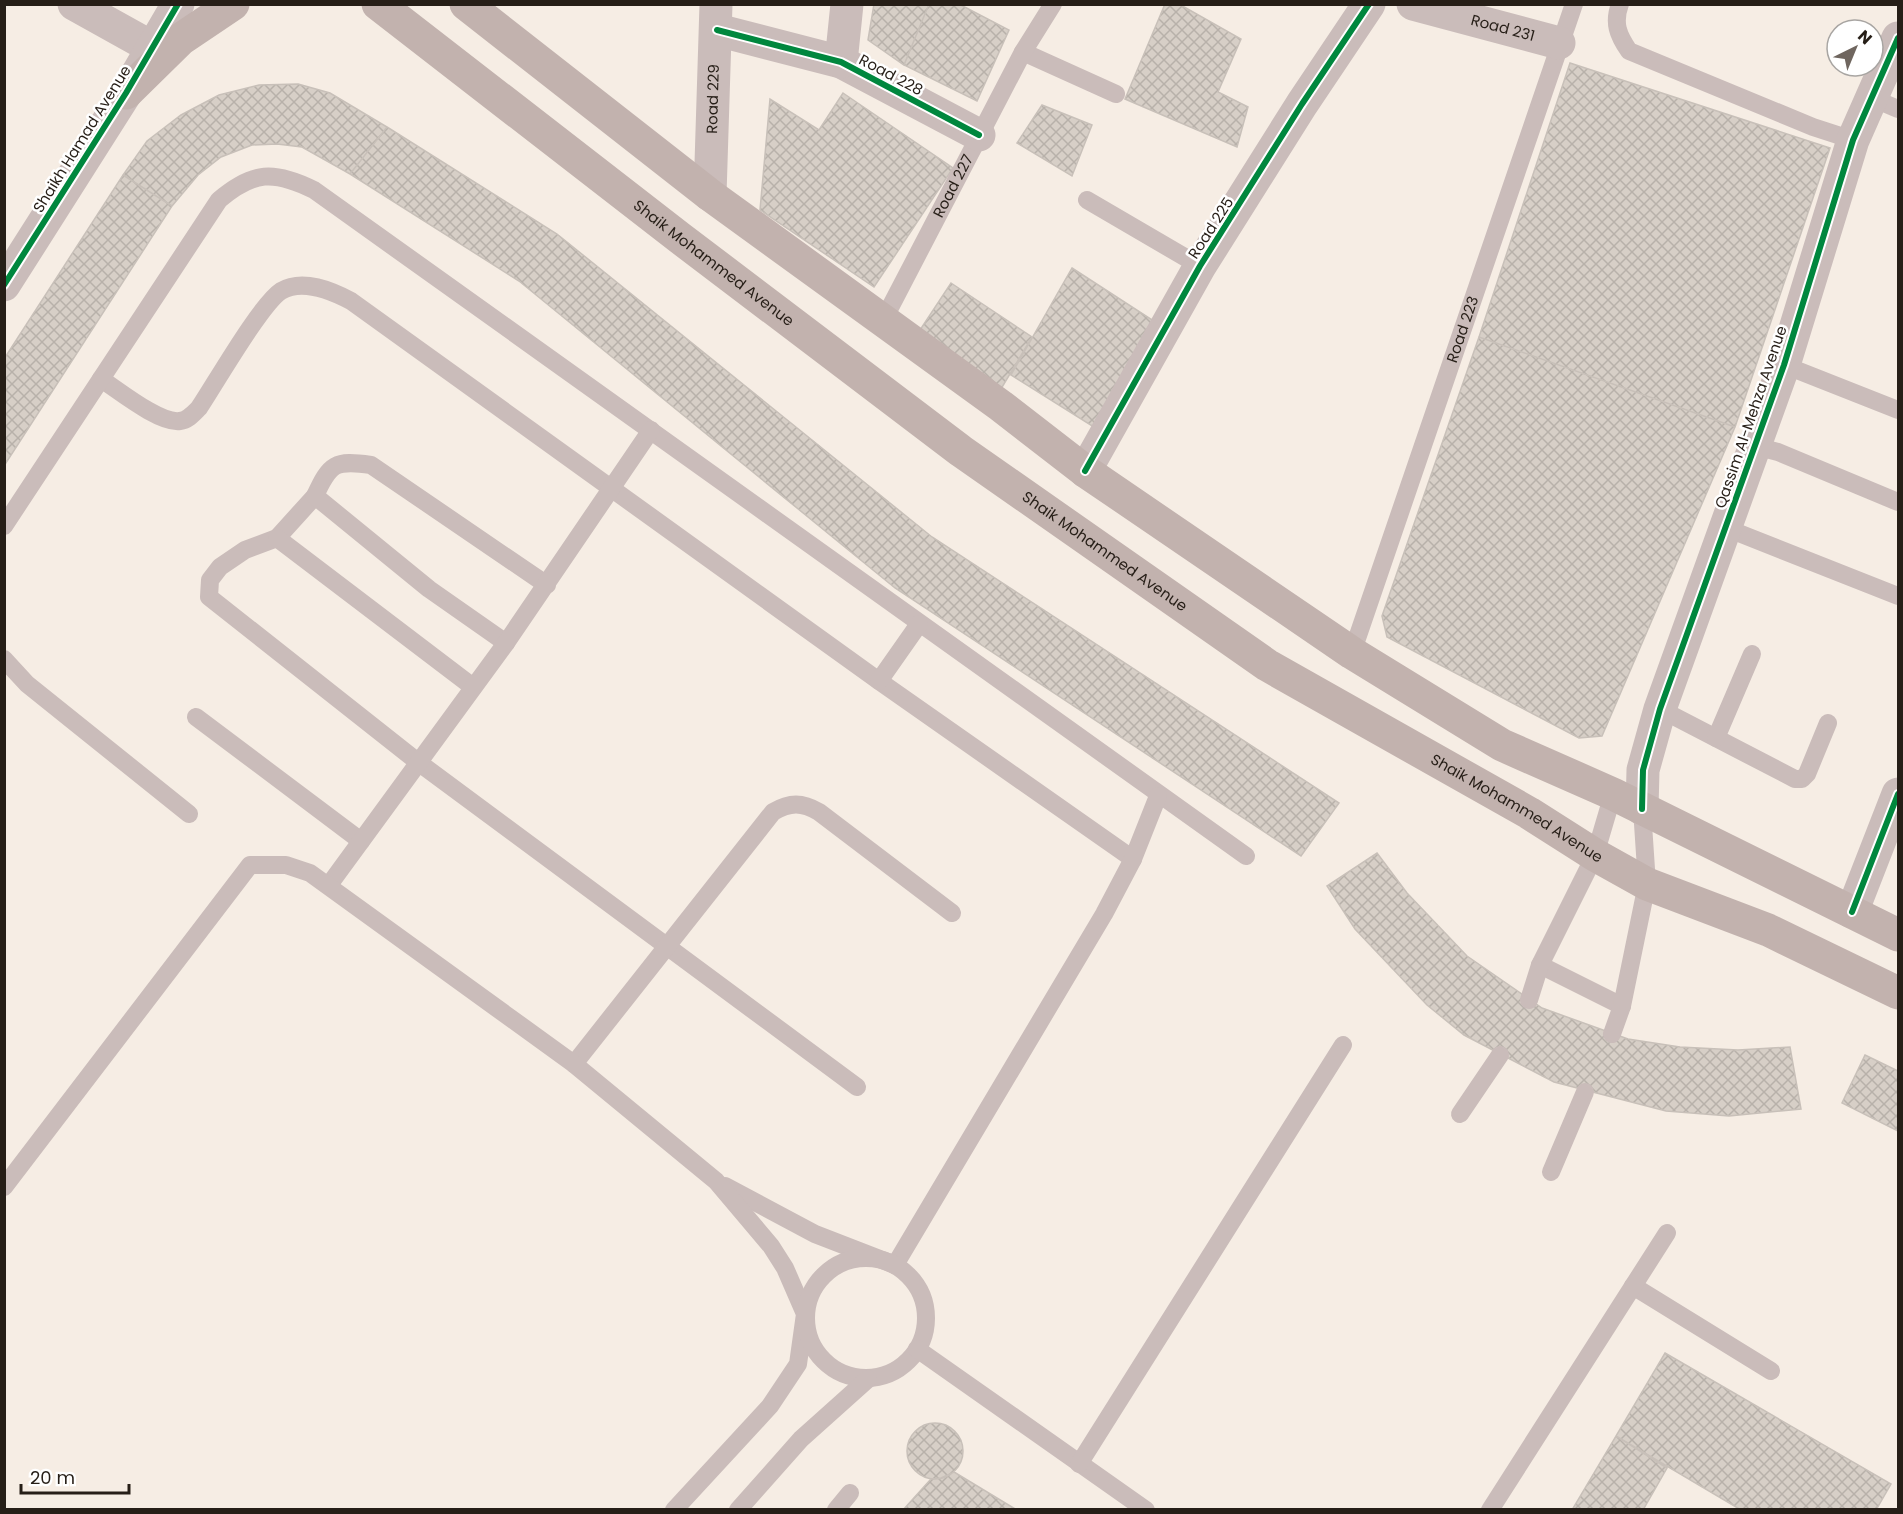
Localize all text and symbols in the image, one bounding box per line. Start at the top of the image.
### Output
street label: Road 231 [1469,9,1537,46]
north arrow [1825,18,1885,78]
text: N [1853,25,1877,50]
street label: Road 228 [856,49,927,100]
street label: Shaikh Hamad Avenue [28,61,136,216]
street label: Road 229 [701,64,724,134]
street label: Road 227 [928,151,978,221]
street label: Road 225 [1183,193,1238,263]
street label: Shaik Mohammed Avenue [629,195,799,331]
street label: Road 223 [1441,293,1483,365]
street label: Qassim Al-Mehza Avenue [1709,323,1792,511]
street label: Shaik Mohammed Avenue [1018,486,1192,616]
street label: Shaik Mohammed Avenue [1427,749,1607,867]
scale bar [21,1457,129,1495]
text: 20 m [30,1465,75,1490]

